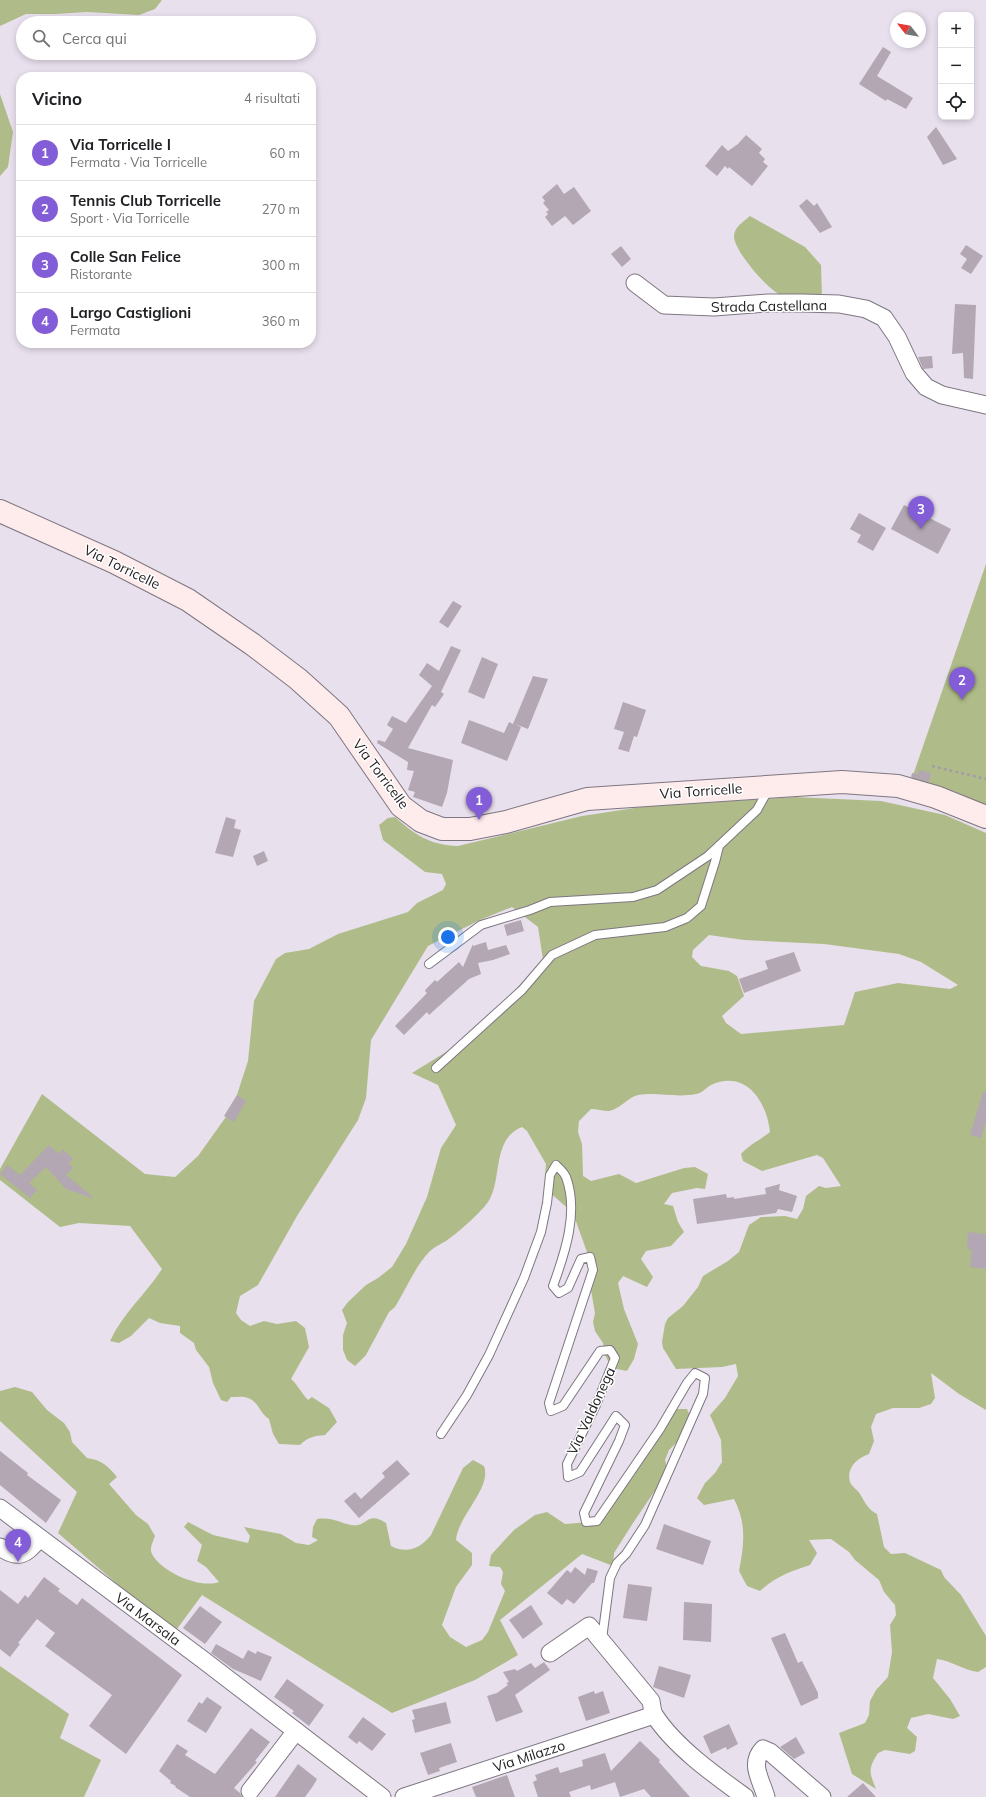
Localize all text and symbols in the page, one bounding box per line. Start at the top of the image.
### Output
north arrow [890,12,926,48]
map controls [938,12,974,120]
button: + [938,12,974,48]
search box [16,16,316,60]
icon: search [30,27,52,49]
text: Cerca qui [62,29,127,48]
button: − [938,48,974,84]
button: locate [938,84,974,120]
text: Vicino [32,88,82,109]
text: 4 risultati [244,90,300,106]
text: Via Torricelle I [70,135,171,154]
text: 1 [41,145,49,161]
text: 60 m [270,145,300,161]
text: Fermata · Via Torricelle [70,154,207,170]
text: Tennis Club Torricelle [70,191,221,210]
text: 2 [41,201,49,217]
text: 270 m [262,201,300,217]
text: Sport · Via Torricelle [70,210,190,226]
text: Colle San Felice [70,247,181,266]
text: 3 [41,257,49,273]
text: 300 m [262,257,300,273]
text: Ristorante [70,266,132,282]
street label: Strada Castellana [711,296,827,316]
text: Largo Castiglioni [70,303,191,322]
text: 4 [41,313,49,329]
text: 360 m [262,313,300,329]
text: Fermata [70,322,120,338]
pin: 3 [908,496,934,529]
street label: Via Torricelle [81,541,163,593]
pin: 2 [949,667,975,700]
street label: Via Torricelle [349,736,413,812]
street label: Via Torricelle [659,779,743,803]
pin: 1 [466,787,492,820]
your location [438,927,458,947]
street label: Via Valdonega [563,1364,619,1458]
pin: 4 [5,1529,31,1562]
street label: Via Marsala [112,1588,184,1650]
street label: Via Milazzo [491,1736,567,1776]

